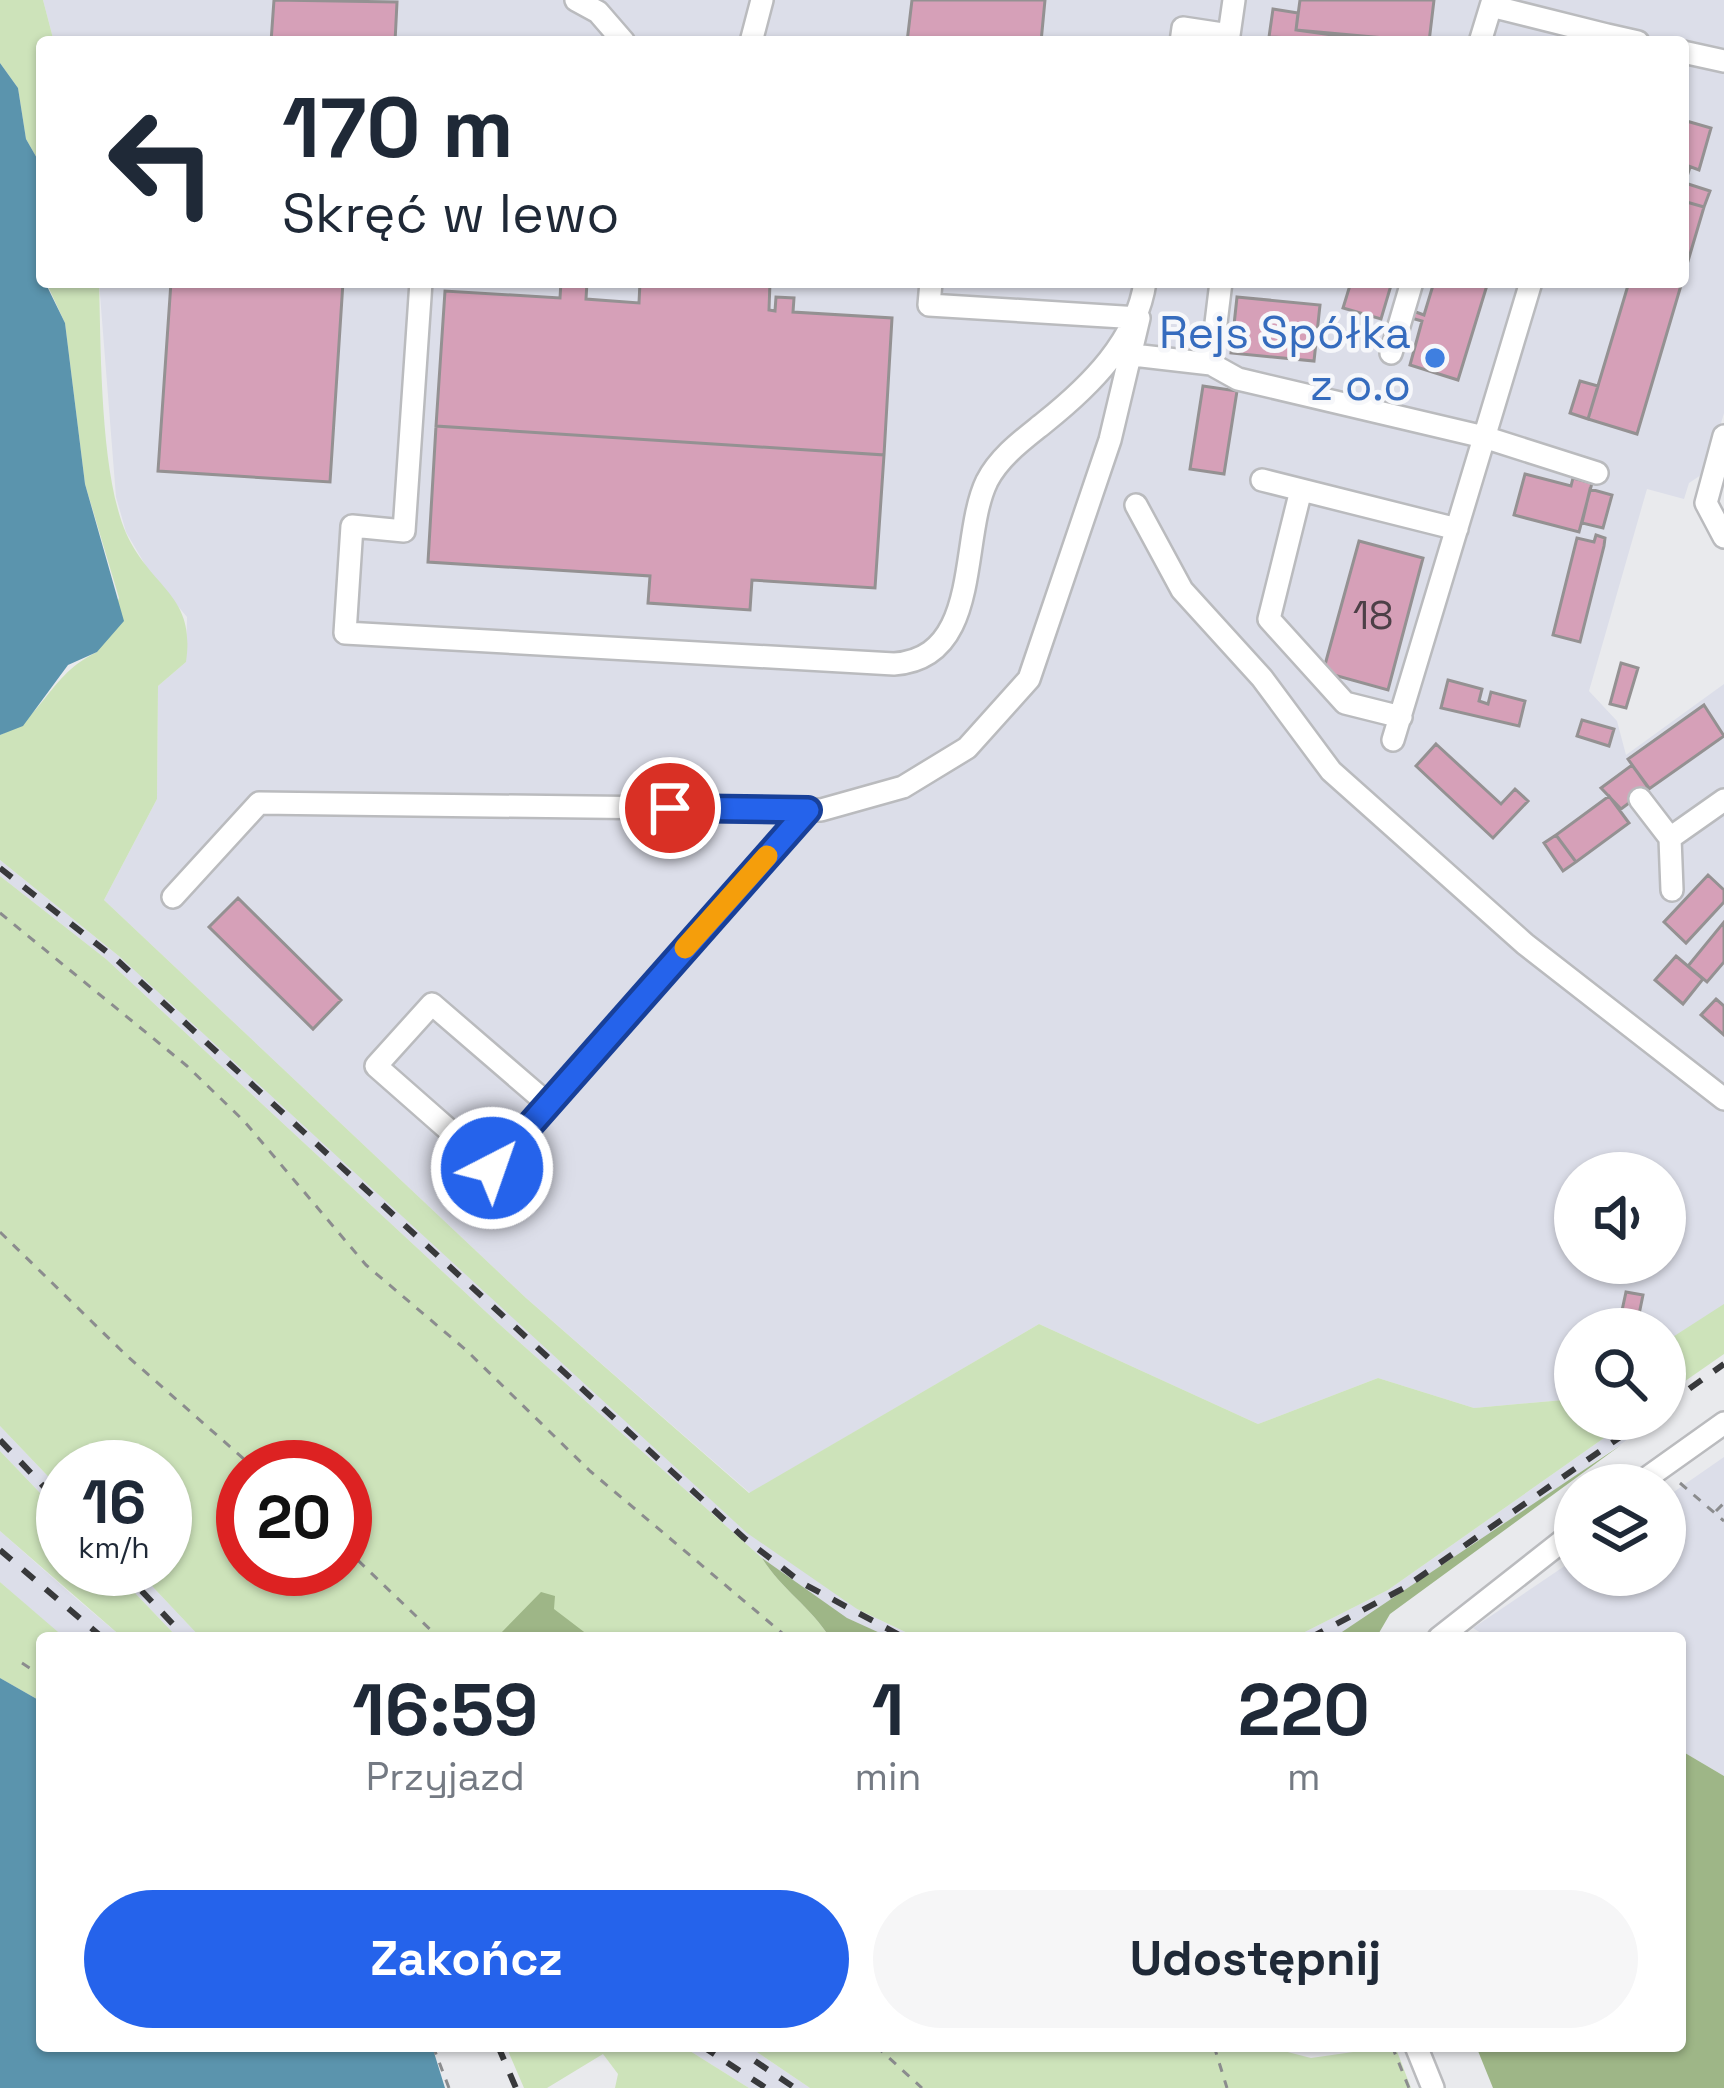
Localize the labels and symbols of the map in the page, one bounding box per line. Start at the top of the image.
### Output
place label: Rejs Spółka z o.o [1159,304,1411,413]
marker: Rejs Spółka z o.o [1422,345,1448,371]
house number: 18 [1353,591,1393,640]
pin [619,757,721,859]
position arrow [429,1105,555,1231]
speed limit sign: 20 [216,1440,372,1596]

